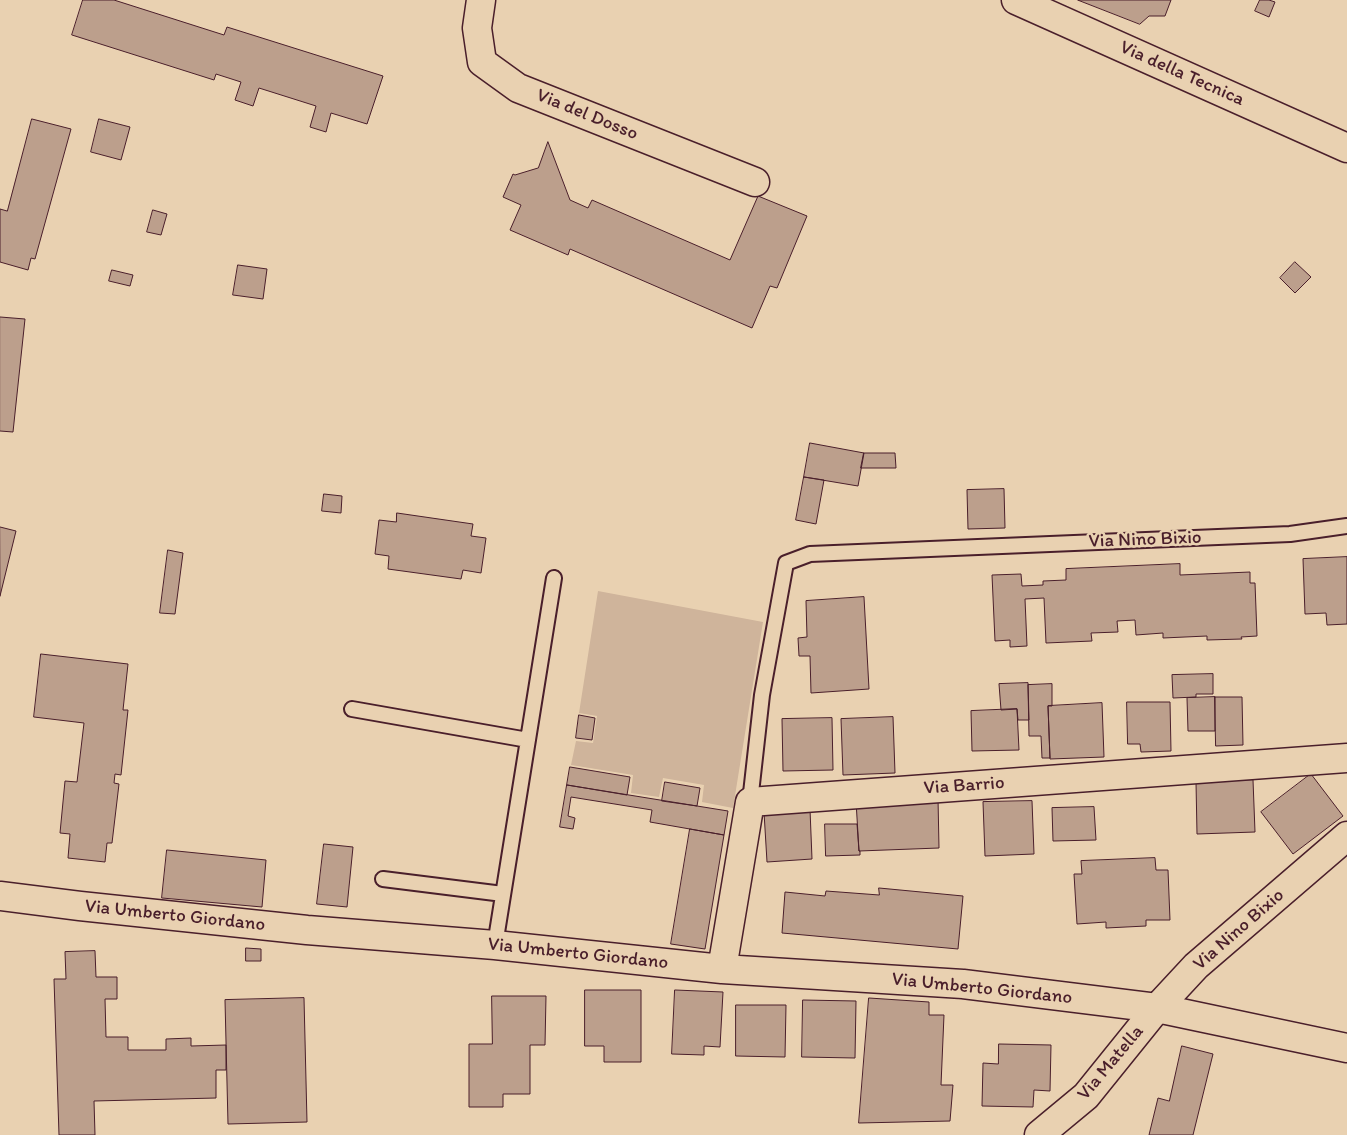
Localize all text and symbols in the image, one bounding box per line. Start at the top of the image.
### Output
street label: Via della Tecnica [1116,36,1248,112]
street label: Via del Dosso [533,84,641,146]
street label: Via Nino Bixio [1088,527,1202,553]
street label: Via Barrio [923,772,1005,800]
street label: Via Nino Bixio [1189,884,1289,976]
street label: Via Umberto Giordano [84,895,266,937]
street label: Via Umberto Giordano [487,933,669,975]
street label: Via Umberto Giordano [891,968,1073,1010]
street label: Via Matella [1073,1021,1149,1105]

